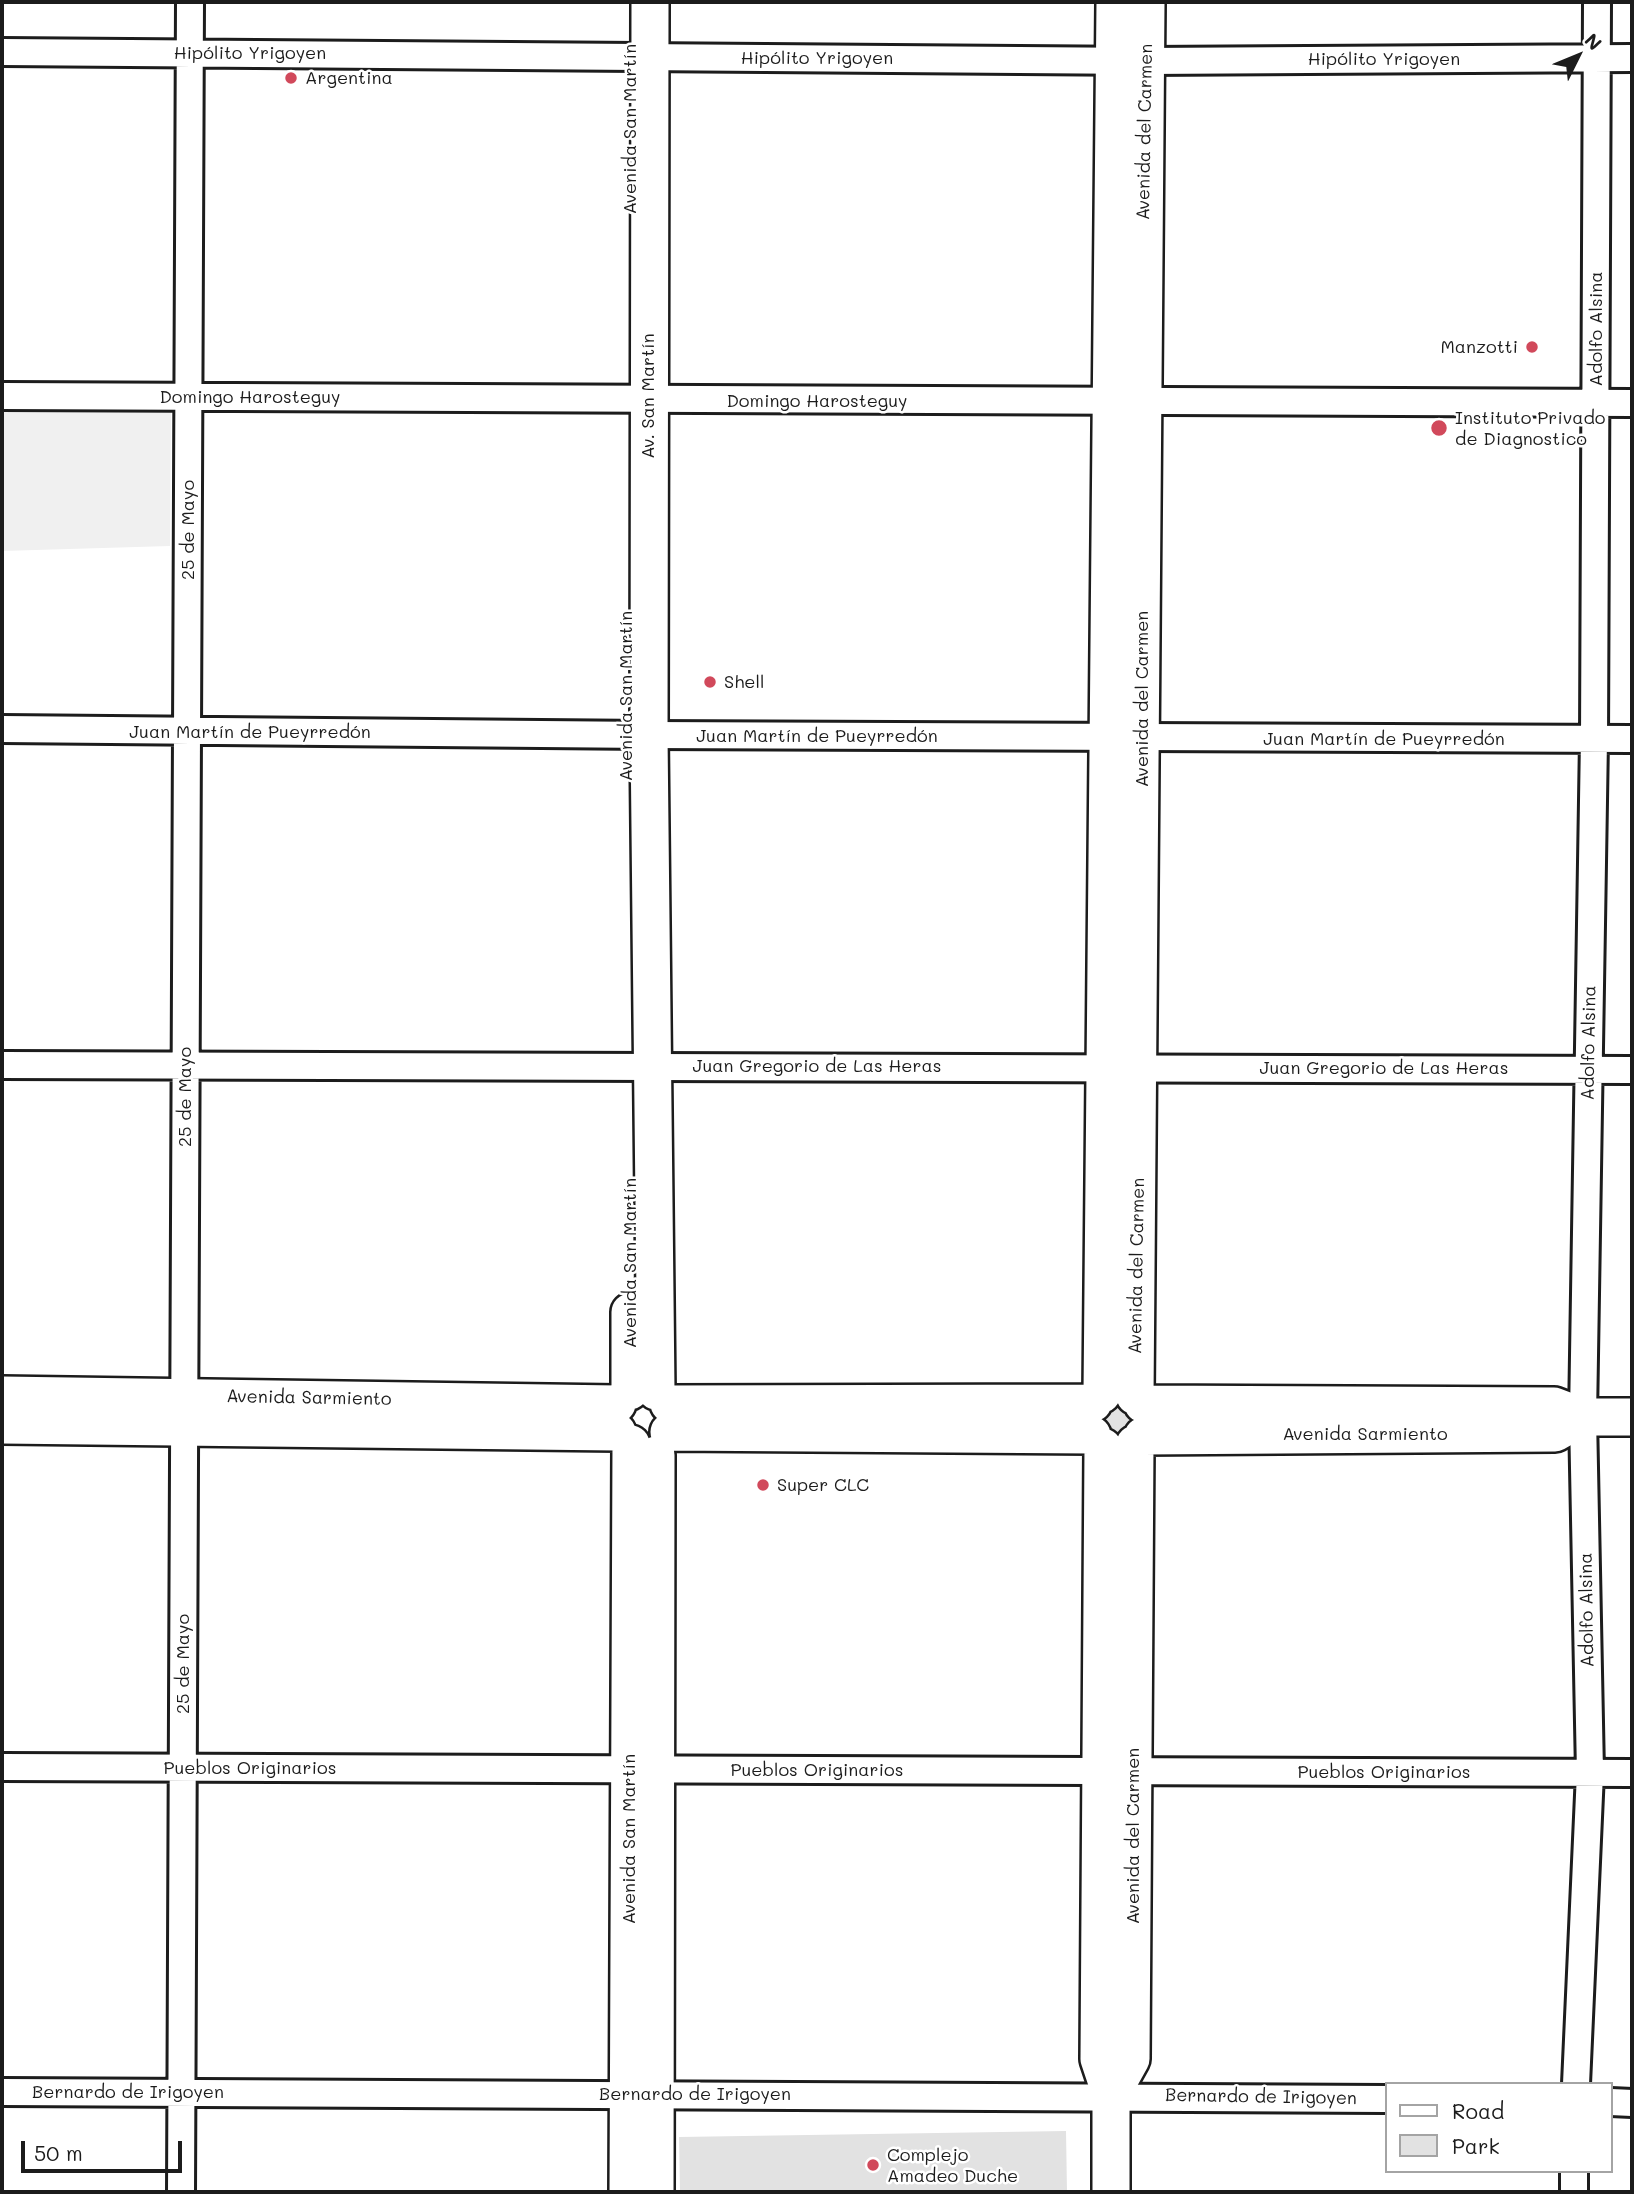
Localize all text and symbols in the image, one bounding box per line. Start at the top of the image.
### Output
north arrow [1543,21,1613,91]
text: N [1580,28,1608,55]
street label: Hipólito Yrigoyen [174,42,326,64]
street label: Avenida San Martín [619,44,641,214]
street label: Avenida del Carmen [1133,44,1157,220]
street label: Hipólito Yrigoyen [741,47,893,69]
street label: Hipólito Yrigoyen [1308,48,1460,70]
place label: Argentina [305,67,393,89]
marker: Argentina [283,70,299,86]
street label: Adolfo Alsina [1585,272,1607,386]
street label: Av. San Martín [637,333,659,459]
place label: Manzotti [1440,336,1518,358]
marker: Manzotti [1524,339,1540,355]
street label: Domingo Harosteguy [160,386,340,408]
street label: Domingo Harosteguy [727,390,907,412]
place label: Instituto Privado de Diagnostico [1455,407,1606,450]
marker: Instituto Privado de Diagnostico [1429,418,1449,438]
street label: 25 de Mayo [177,480,199,580]
street label: Avenida San Martín [615,611,637,781]
street label: Avenida del Carmen [1131,611,1153,787]
place label: Shell [724,671,764,693]
marker: Shell [702,674,718,690]
street label: Juan Martín de Pueyrredón [129,721,371,743]
street label: Juan Martín de Pueyrredón [696,725,938,747]
street label: Juan Martín de Pueyrredón [1263,728,1505,750]
street label: Adolfo Alsina [1577,985,1601,1101]
street label: 25 de Mayo [174,1047,196,1147]
street label: Juan Gregorio de Las Heras [693,1055,941,1077]
street label: Juan Gregorio de Las Heras [1260,1057,1508,1079]
street label: Avenida San Martín [619,1178,641,1348]
street label: Avenida del Carmen [1125,1178,1149,1354]
street label: Avenida Sarmiento [226,1386,392,1410]
street label: Avenida Sarmiento [1282,1423,1448,1445]
place label: Super CLC [777,1474,869,1496]
marker: Super CLC [755,1477,771,1493]
street label: Adolfo Alsina [1575,1552,1599,1668]
street label: 25 de Mayo [172,1614,194,1714]
street label: Avenida del Carmen [1122,1748,1144,1924]
street label: Avenida San Martín [618,1754,640,1924]
street label: Pueblos Originarios [163,1757,337,1779]
street label: Pueblos Originarios [730,1759,904,1781]
street label: Pueblos Originarios [1297,1761,1471,1783]
street label: Bernardo de Irigoyen [32,2081,224,2103]
legend [1386,2082,1613,2173]
street label: Bernardo de Irigoyen [599,2083,791,2105]
street label: Bernardo de Irigoyen [1165,2085,1357,2109]
text: Road [1452,2097,1504,2124]
scale bar [24,2128,186,2172]
text: Park [1452,2132,1500,2159]
text: 50 m [34,2139,83,2166]
place label: Complejo Amadeo Duche [887,2144,1018,2186]
marker: Complejo Amadeo Duche [865,2157,881,2173]

